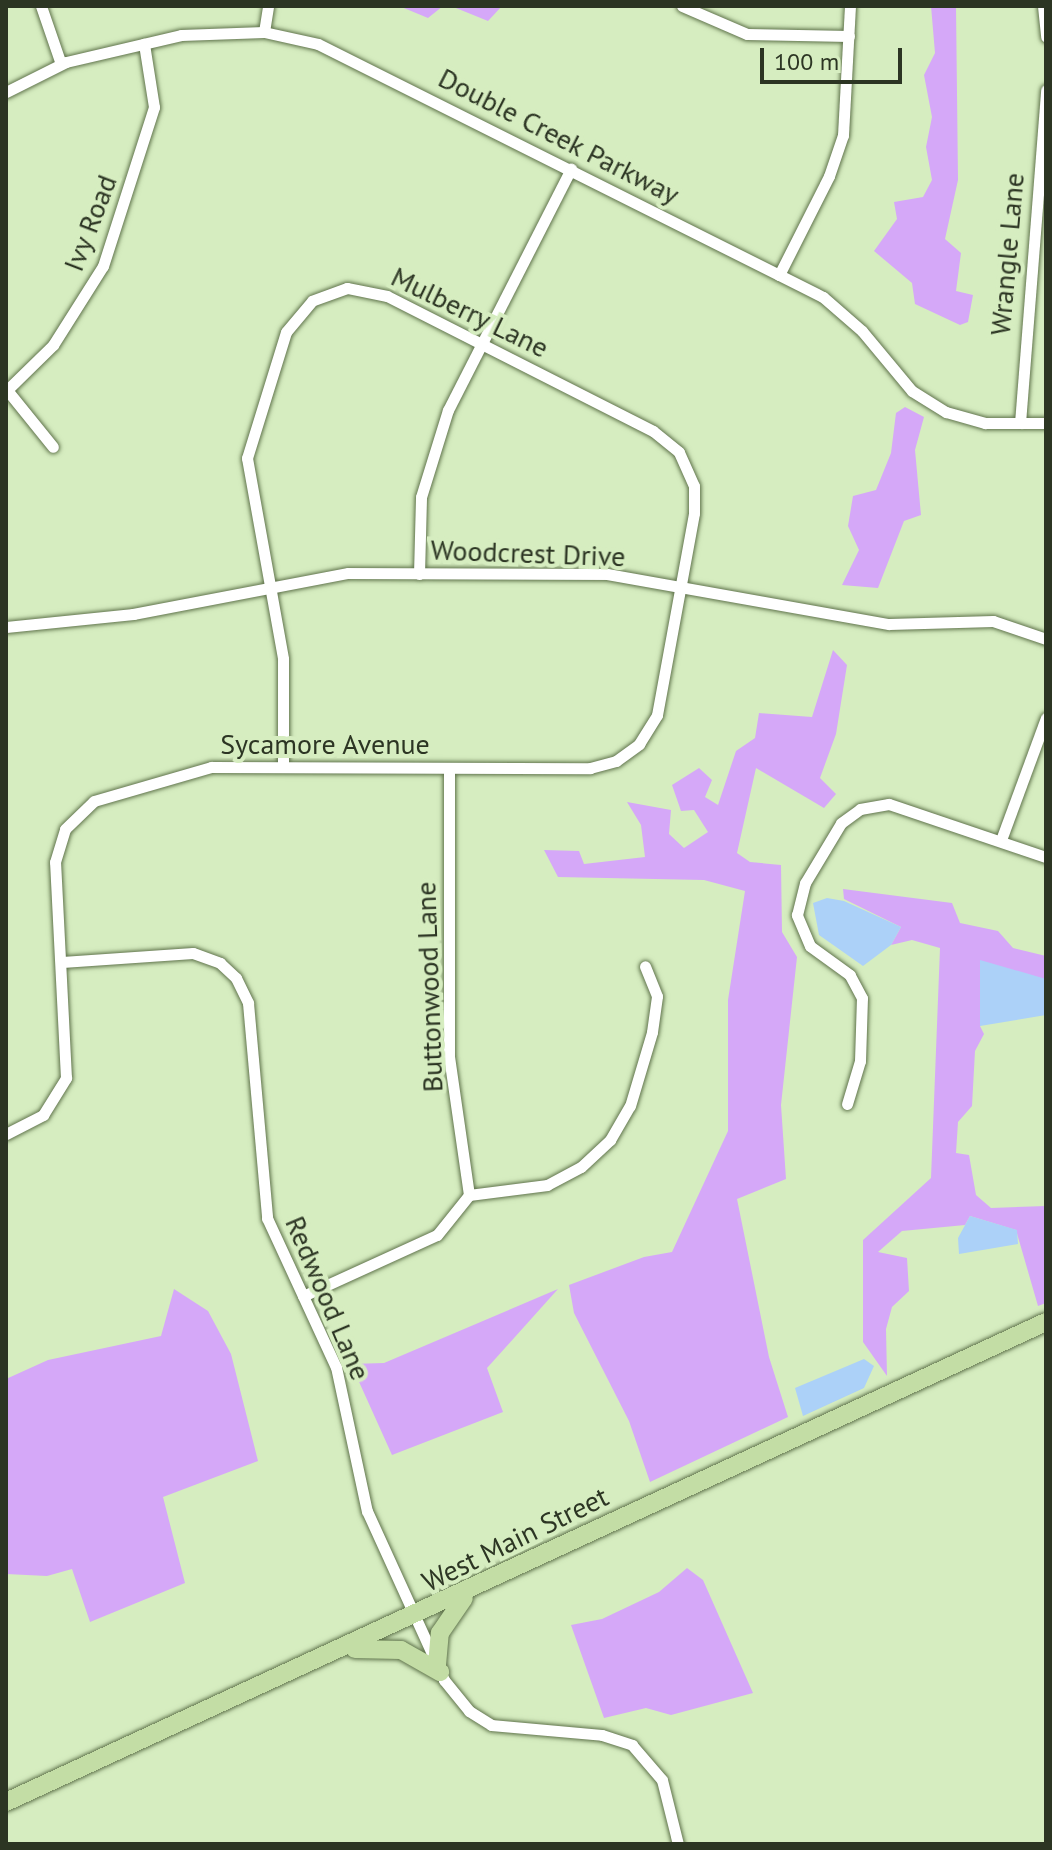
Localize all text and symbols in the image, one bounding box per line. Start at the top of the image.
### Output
scale bar [764,32,906,82]
text: 100 m [774,46,839,77]
street label: Double Creek Parkway [433,61,685,211]
street label: Ivy Road [56,170,124,276]
street label: Wrangle Lane [983,171,1031,337]
street label: Mulberry Lane [385,259,555,365]
street label: Woodcrest Drive [430,533,626,573]
street label: Sycamore Avenue [220,727,430,761]
street label: Buttonwood Lane [409,881,449,1093]
street label: Redwood Lane [278,1211,378,1385]
street label: West Main Street [416,1479,614,1599]

